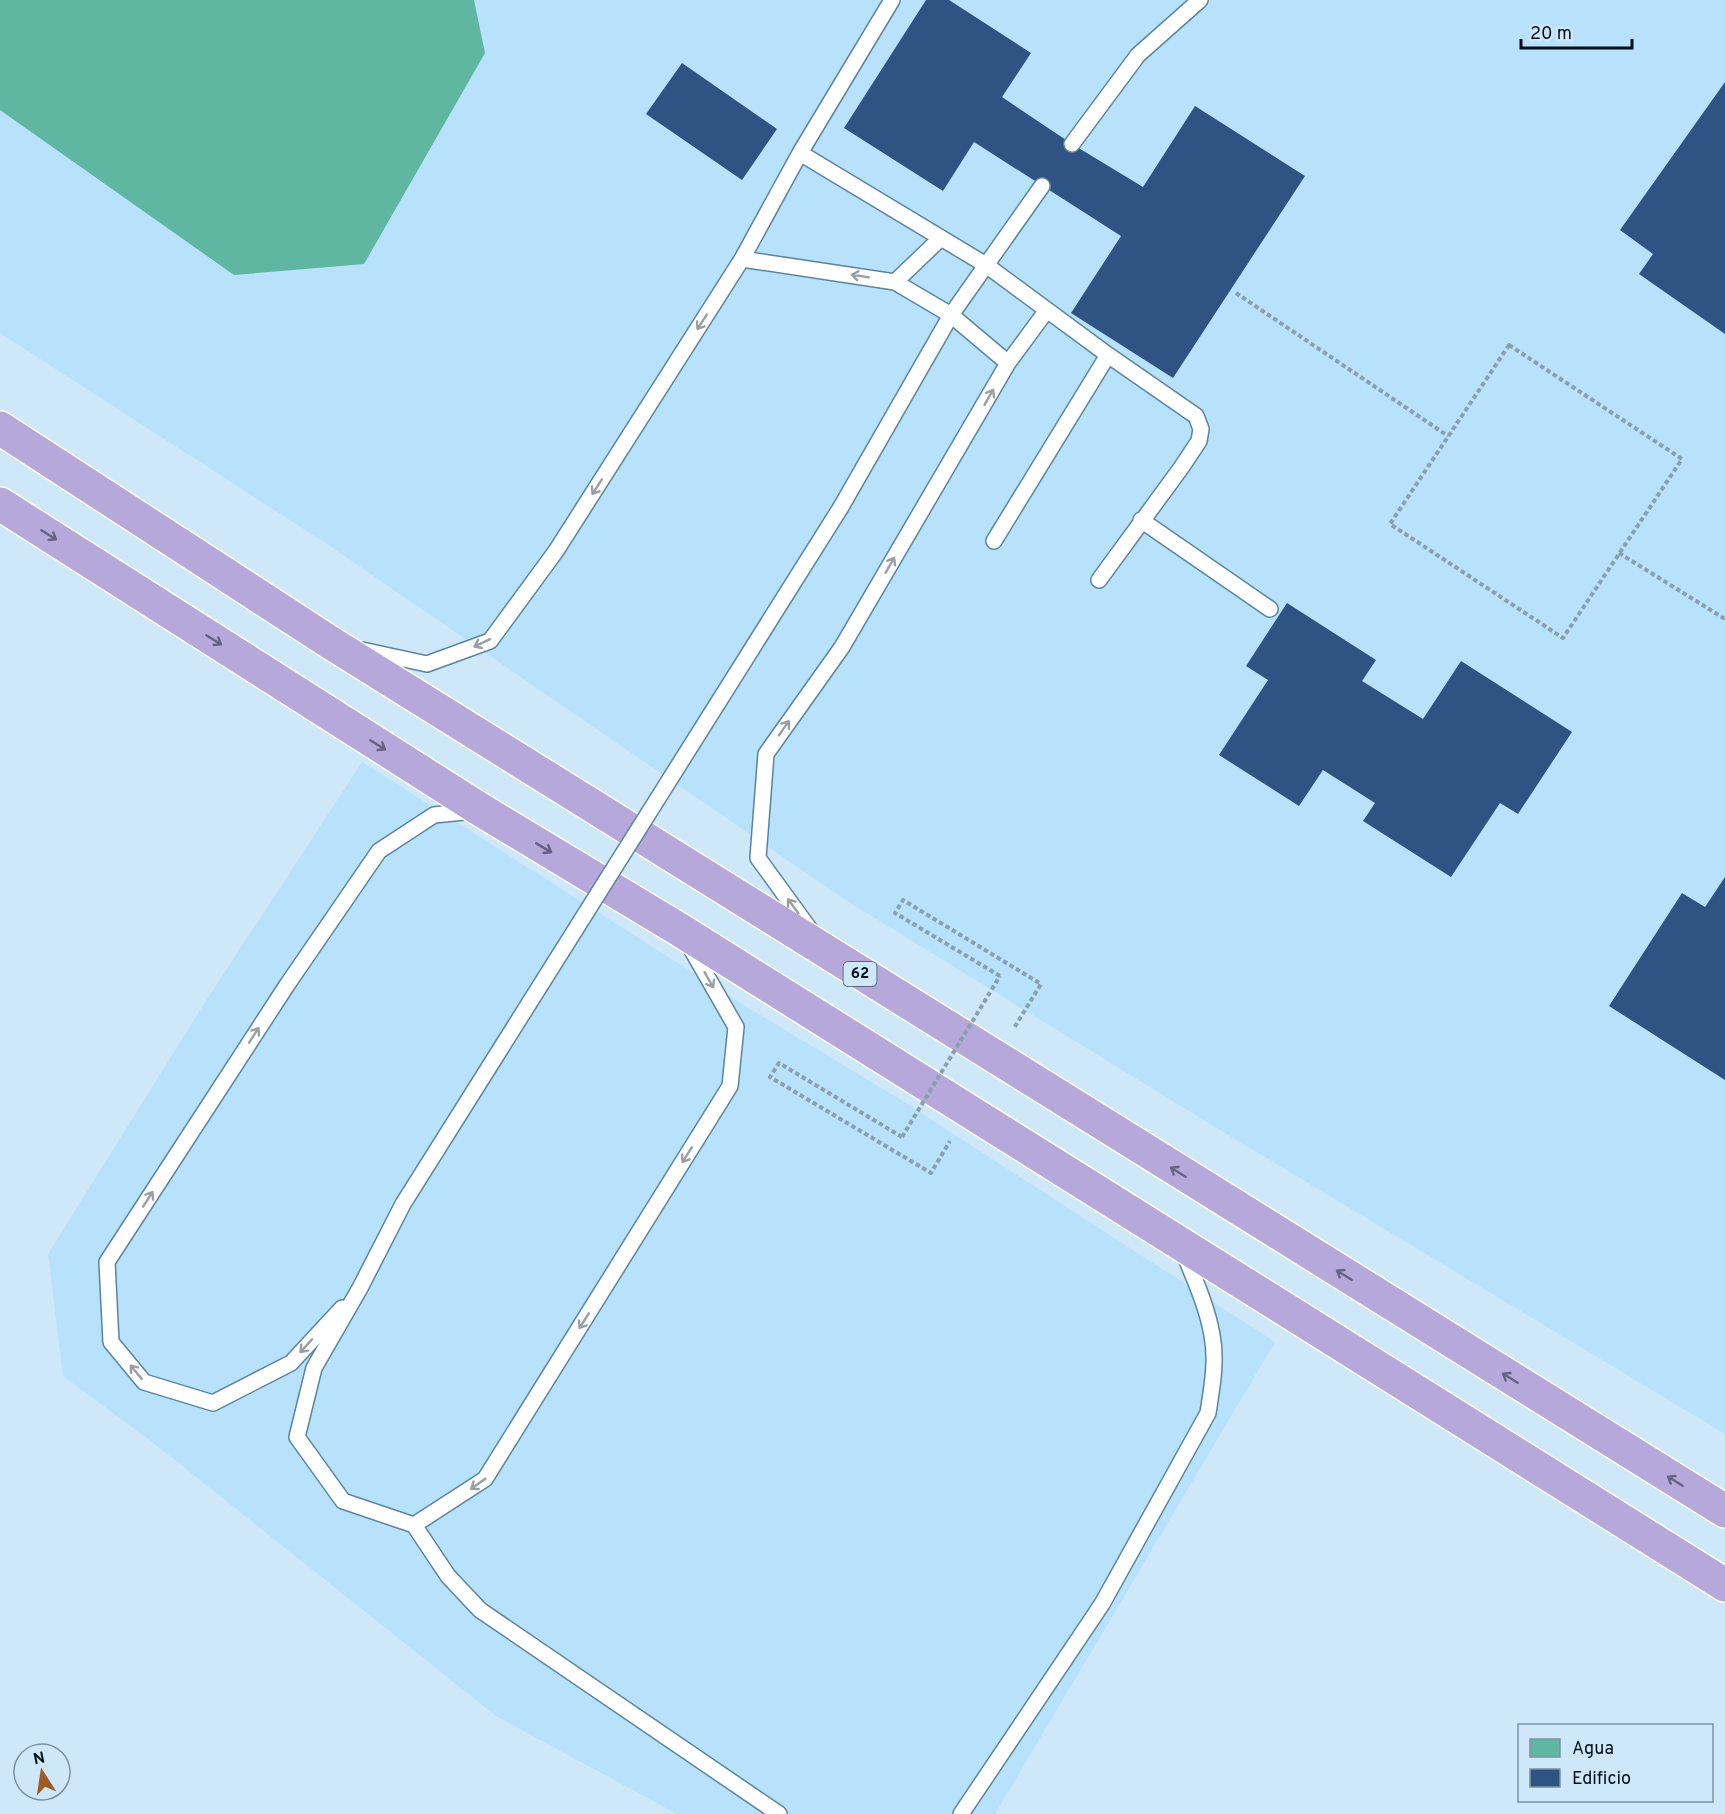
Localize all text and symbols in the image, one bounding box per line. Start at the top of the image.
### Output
scale bar [1521,12,1632,50]
text: 20 m [1530,23,1572,46]
one-way arrow [851,271,870,282]
one-way arrow [695,314,708,331]
one-way arrow [983,389,995,406]
one-way arrow [590,478,602,495]
one-way arrow [40,530,57,542]
one-way arrow [884,557,896,574]
one-way arrow [205,634,222,646]
one-way arrow [474,638,492,649]
one-way arrow [778,721,790,737]
one-way arrow [369,739,386,751]
one-way arrow [535,842,552,854]
one-way arrow [786,898,799,914]
road number: 62 [844,962,876,986]
one-way arrow [704,971,716,988]
one-way arrow [249,1027,261,1044]
one-way arrow [680,1146,692,1163]
one-way arrow [1170,1165,1187,1177]
one-way arrow [142,1191,154,1207]
one-way arrow [1336,1268,1353,1280]
one-way arrow [577,1312,589,1329]
one-way arrow [299,1339,313,1354]
one-way arrow [129,1365,143,1380]
one-way arrow [1502,1371,1519,1383]
one-way arrow [1667,1474,1684,1486]
one-way arrow [470,1478,486,1490]
legend [1518,1724,1713,1802]
text: Agua [1572,1738,1614,1761]
north arrow [12,1742,72,1802]
text: N [32,1748,47,1770]
text: Edificio [1572,1768,1631,1791]

